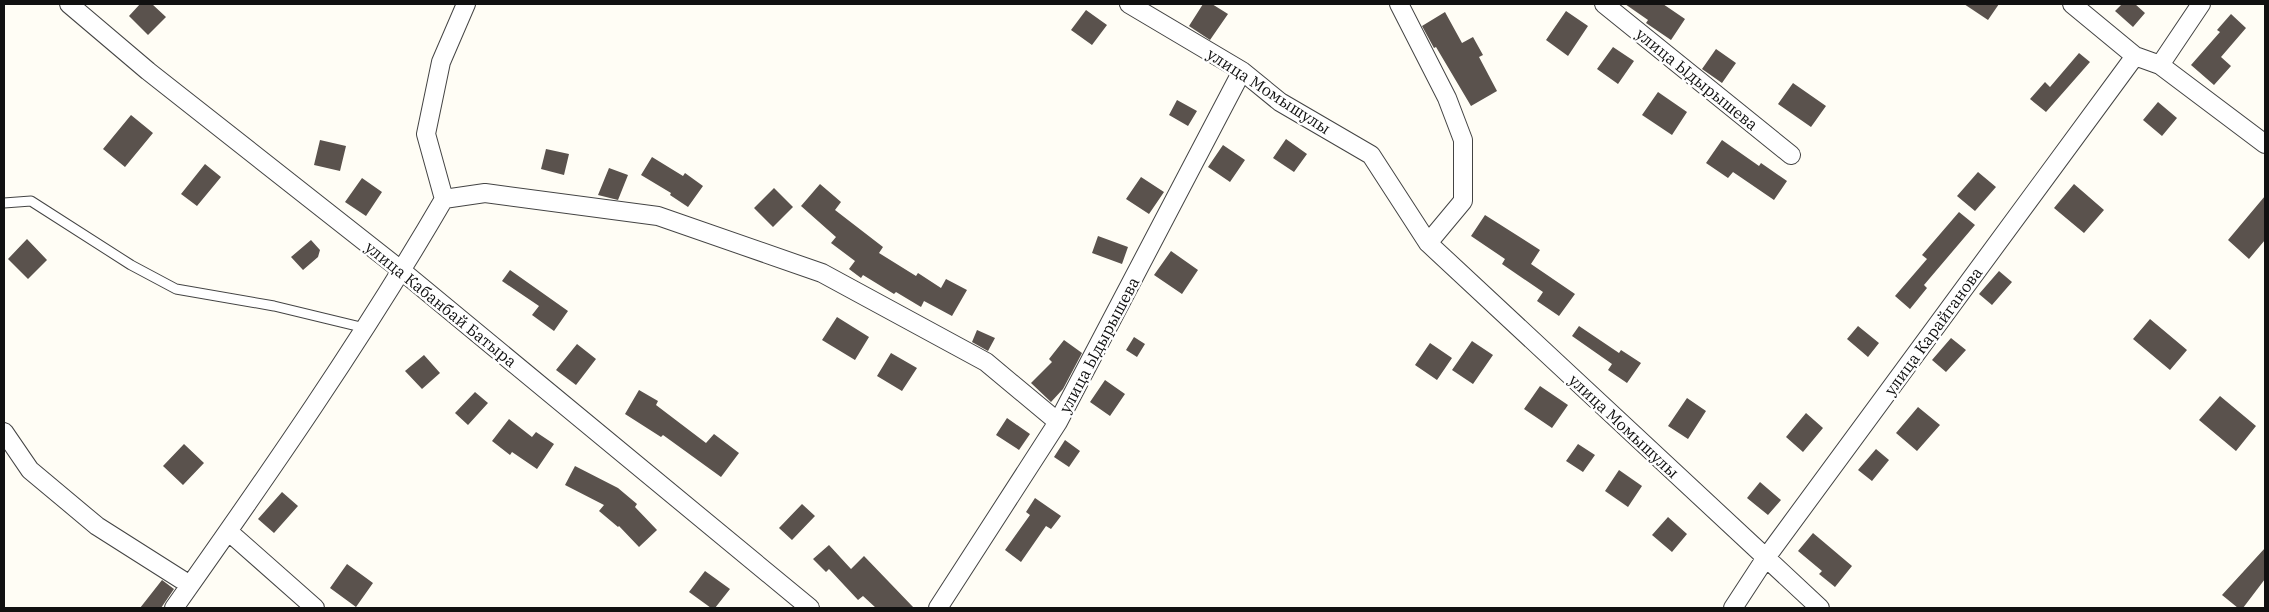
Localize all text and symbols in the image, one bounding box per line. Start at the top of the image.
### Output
street label: улица Ыдырышева [1632,24,1762,135]
street label: улица Момышулы [1203,44,1335,138]
street label: улица Кабанбай Батыра [361,237,521,371]
street label: улица Карайганова [1880,263,1986,399]
street label: улица Ыдырышева [1055,273,1143,416]
street label: улица Момышулы [1565,370,1683,482]

